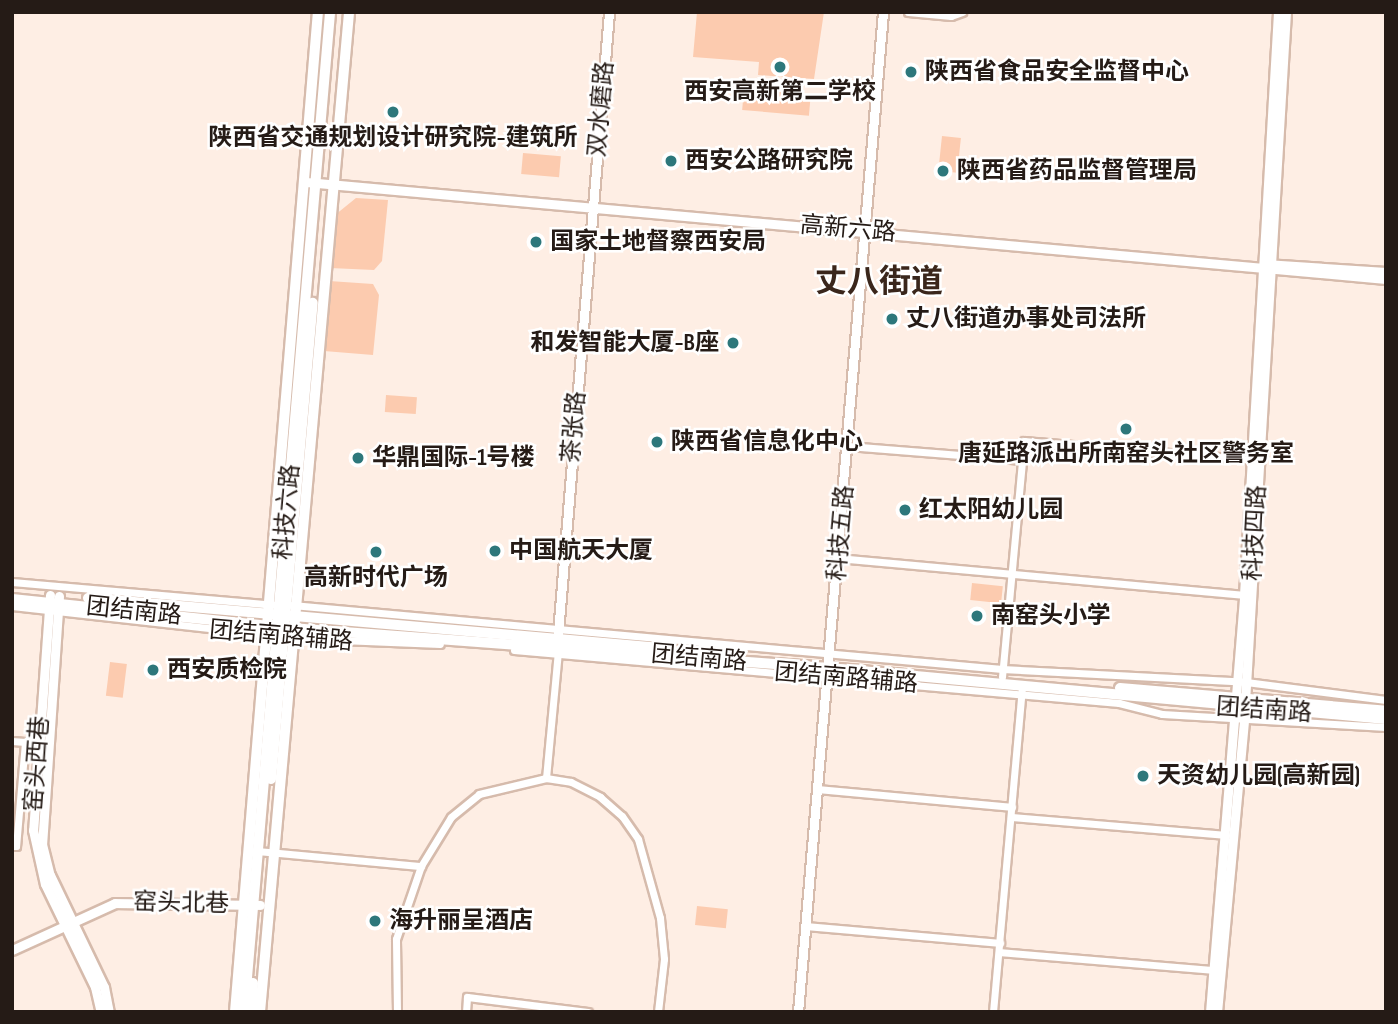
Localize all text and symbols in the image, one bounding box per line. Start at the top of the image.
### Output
place label: 陕西省食品安全监督中心 [925,58,1189,86]
marker: 西安高新第二学校 [772,59,788,75]
street label: 双水磨路 [582,60,620,158]
marker: 陕西省食品安全监督中心 [903,64,919,80]
place label: 西安高新第二学校 [684,78,876,106]
marker: 陕西省交通规划设计研究院-建筑所 [385,104,401,120]
place label: 陕西省交通规划设计研究院-建筑所 [208,124,578,152]
place label: 西安公路研究院 [685,147,853,175]
marker: 西安公路研究院 [663,153,679,169]
place label: 陕西省药品监督管理局 [957,157,1197,185]
marker: 陕西省药品监督管理局 [935,163,951,179]
street label: 高新六路 [799,210,897,248]
place label: 国家土地督察西安局 [550,228,766,256]
marker: 国家土地督察西安局 [528,234,544,250]
district label: 丈八街道 [815,264,943,302]
place label: 丈八街道办事处司法所 [906,305,1146,333]
marker: 丈八街道办事处司法所 [884,311,900,327]
place label: 和发智能大厦-B座 [530,329,719,357]
marker: 和发智能大厦-B座 [725,335,741,351]
street label: 茶张路 [557,390,591,464]
marker: 唐延路派出所南窑头社区警务室 [1118,421,1134,437]
place label: 陕西省信息化中心 [671,428,863,456]
marker: 陕西省信息化中心 [649,434,665,450]
place label: 唐延路派出所南窑头社区警务室 [958,440,1294,468]
place label: 华鼎国际-1号楼 [372,444,535,472]
marker: 华鼎国际-1号楼 [350,450,366,466]
street label: 科技六路 [268,463,306,561]
street label: 科技五路 [822,484,860,582]
street label: 科技四路 [1238,484,1272,582]
place label: 红太阳幼儿园 [919,496,1063,524]
marker: 红太阳幼儿园 [897,502,913,518]
place label: 中国航天大厦 [509,537,653,565]
marker: 中国航天大厦 [487,543,503,559]
marker: 高新时代广场 [368,544,384,560]
place label: 高新时代广场 [304,564,448,592]
street label: 团结南路 [85,592,183,630]
place label: 南窑头小学 [991,602,1111,630]
marker: 南窑头小学 [969,608,985,624]
street label: 团结南路辅路 [208,615,354,657]
street label: 团结南路 [650,639,748,677]
place label: 西安质检院 [167,656,287,684]
street label: 团结南路辅路 [773,657,919,699]
marker: 西安质检院 [145,662,161,678]
street label: 团结南路 [1215,692,1313,728]
street label: 窑头西巷 [19,715,55,813]
place label: 天资幼儿园(高新园) [1157,762,1360,790]
marker: 天资幼儿园(高新园) [1135,768,1151,784]
street label: 窑头北巷 [133,888,229,918]
place label: 海升丽呈酒店 [389,907,533,935]
marker: 海升丽呈酒店 [367,913,383,929]

